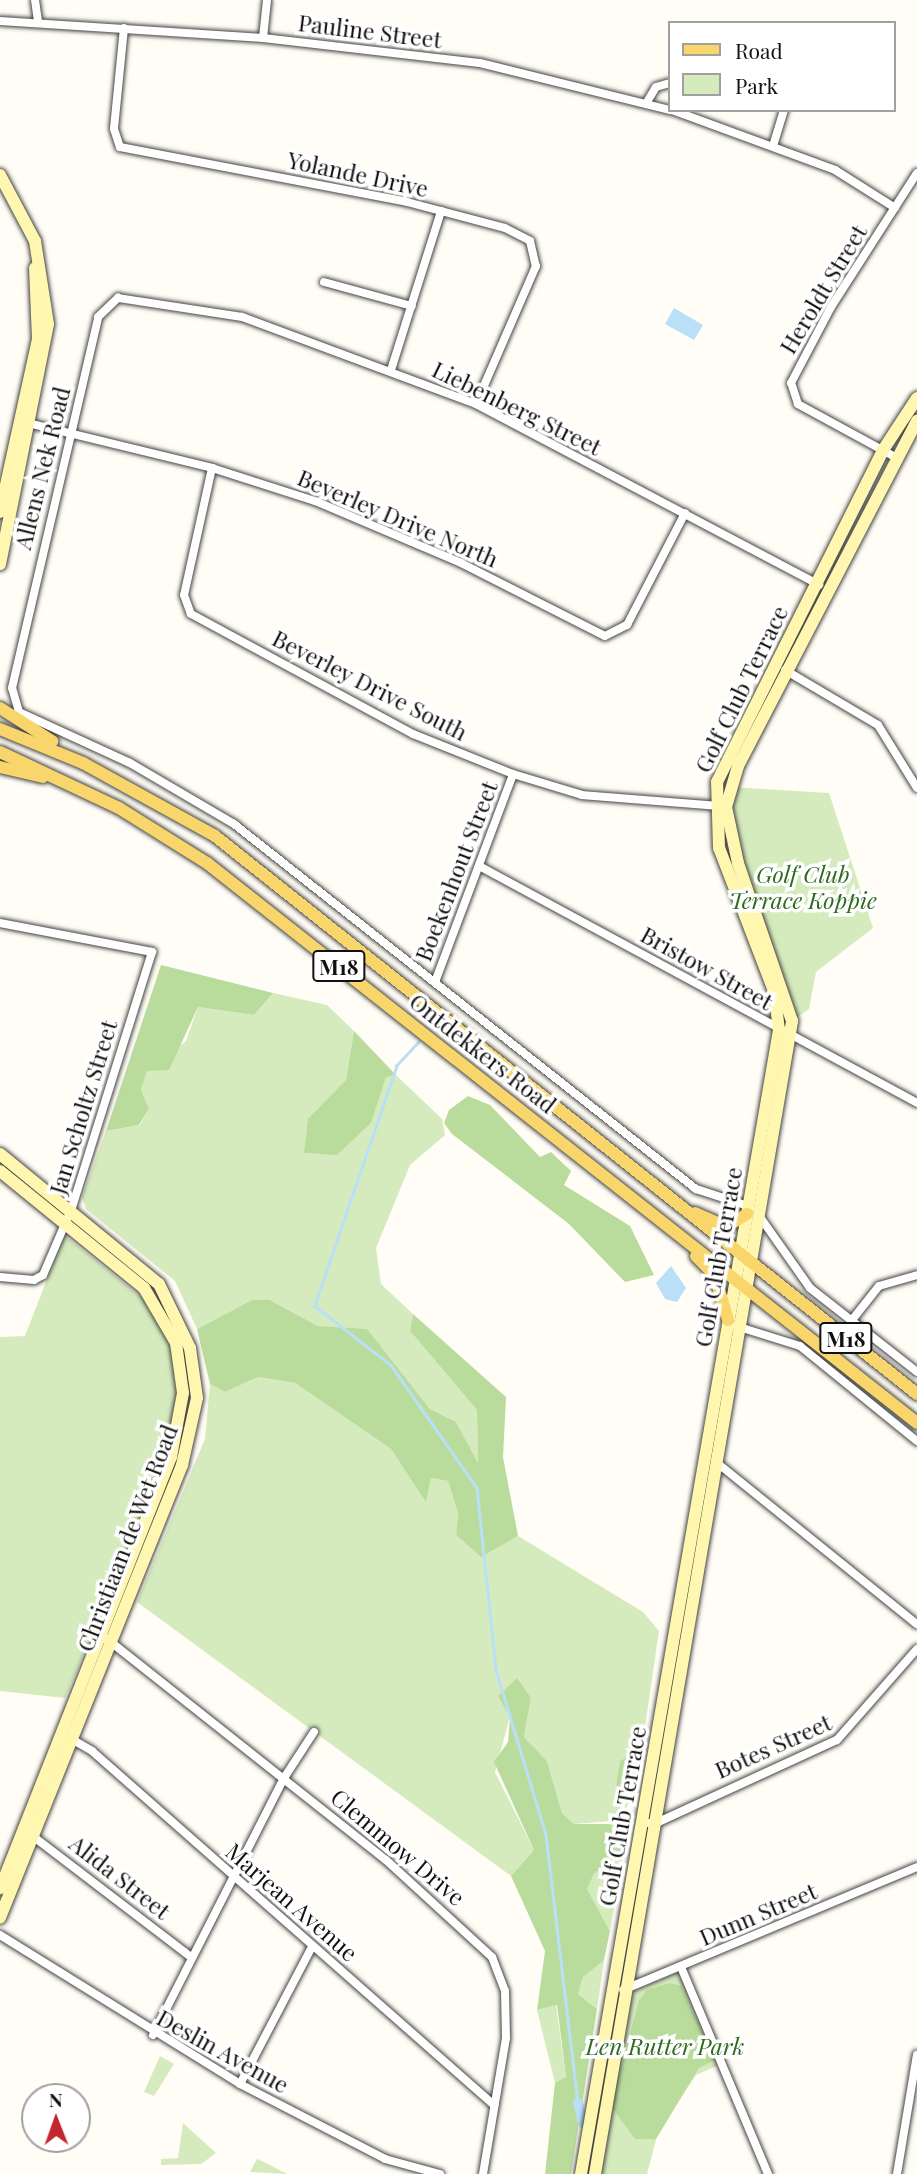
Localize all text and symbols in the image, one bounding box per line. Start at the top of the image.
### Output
street label: Pauline Street [297,9,443,53]
legend [668,21,896,112]
text: Road [735,36,783,64]
text: Park [735,71,778,99]
street label: Yolande Drive [285,146,431,202]
street label: Heroldt Street [774,219,872,359]
street label: Liebenberg Street [428,355,606,461]
street label: Allens Nek Road [8,384,76,552]
street label: Beverley Drive North [293,463,503,573]
street label: Golf Club Terrace [689,601,793,777]
street label: Beverley Drive South [268,624,472,746]
street label: Boekenhout Street [409,777,503,965]
park label: Golf Club Terrace Koppie [729,860,877,914]
street label: Bristow Street [636,920,778,1016]
road number: M18 [311,948,367,984]
street label: Ontdekkers Road [404,987,562,1119]
street label: Jan Scholtz Street [43,1017,123,1197]
street label: Golf Club Terrace [689,1165,747,1349]
road number: M18 [818,1320,874,1356]
street label: Christiaan de Wet Road [71,1420,183,1656]
street label: Botes Street [711,1708,835,1784]
street label: Golf Club Terrace [593,1724,651,1908]
street label: Clemmow Drive [325,1783,471,1911]
street label: Alida Street [64,1829,176,1925]
street label: Marjean Avenue [220,1837,364,1967]
street label: Dunn Street [695,1877,821,1951]
street label: Deslin Avenue [152,2003,294,2099]
park label: Len Rutter Park [586,2032,744,2060]
north arrow [21,2083,91,2153]
text: N [49,2086,63,2112]

